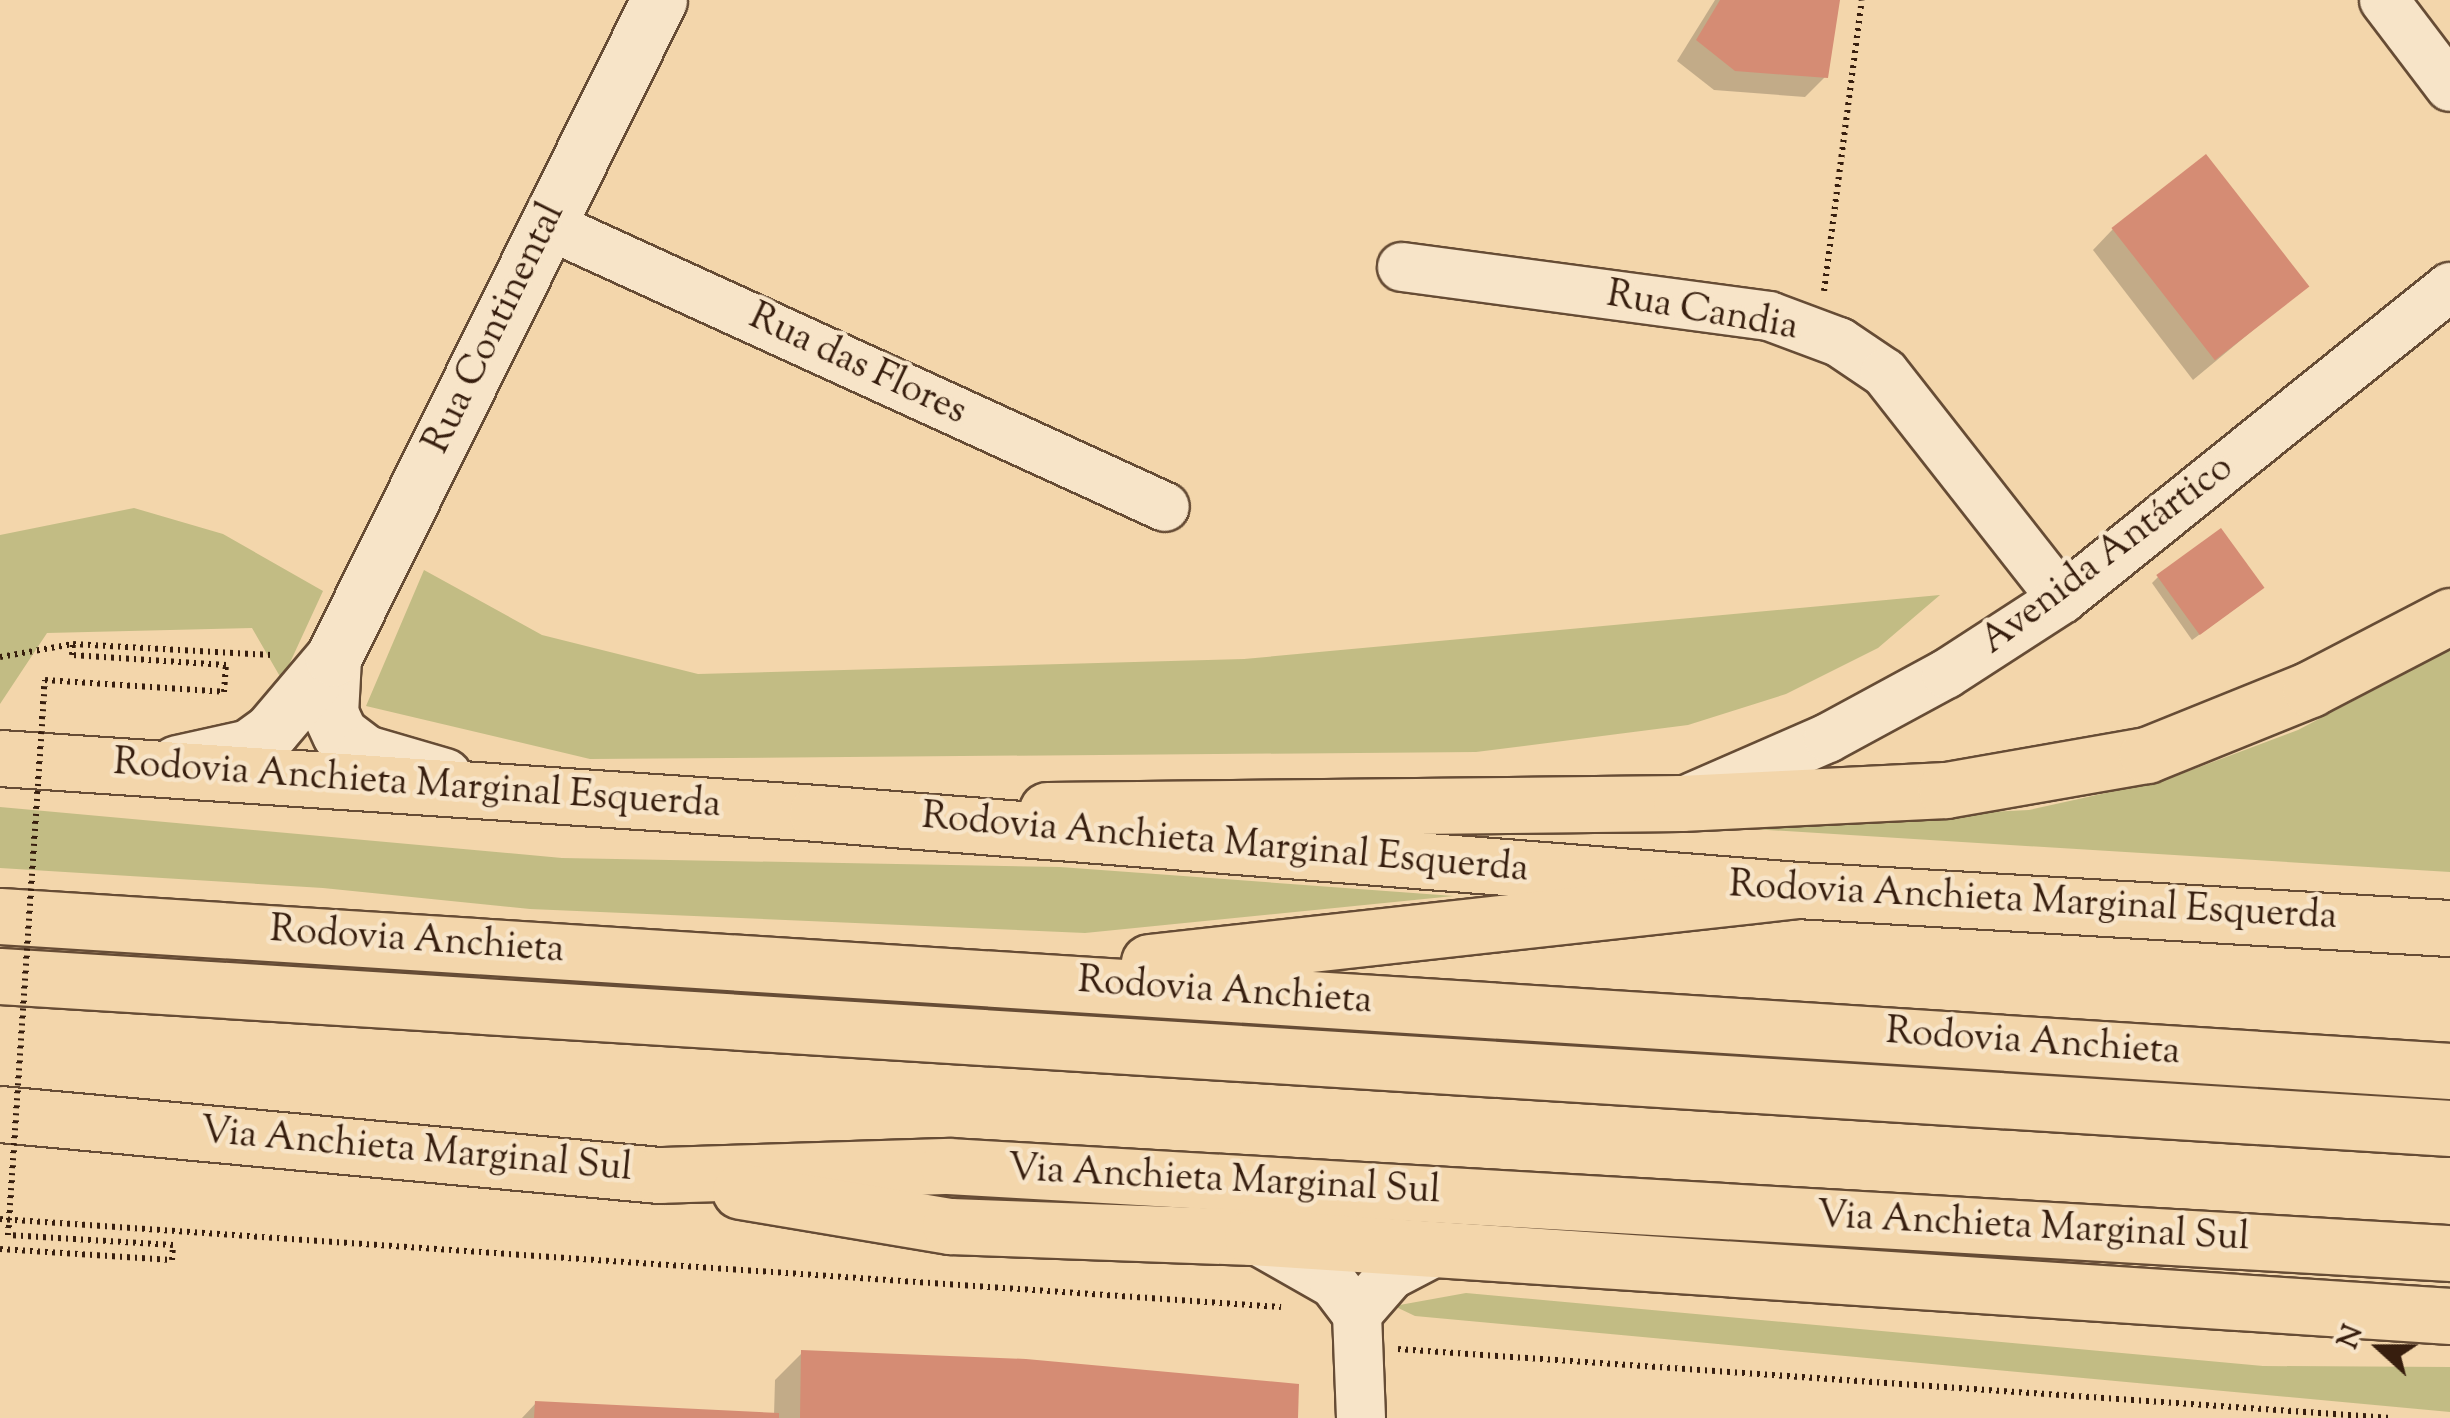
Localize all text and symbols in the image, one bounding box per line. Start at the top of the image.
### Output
street label: Rua Continental [416,196,576,462]
street label: Rua Candia [1603,274,1801,352]
street label: Rua das Flores [741,296,973,436]
street label: Avenida Antártico [1973,446,2243,666]
street label: Rodovia Anchieta Marginal Esquerda [112,742,722,830]
street label: Rodovia Anchieta Marginal Esquerda [920,796,1530,894]
street label: Rodovia Anchieta Marginal Esquerda [1728,864,2338,942]
street label: Rodovia Anchieta [268,909,566,975]
street label: Rodovia Anchieta [1076,960,1374,1026]
street label: Rodovia Anchieta [1884,1011,2182,1077]
street label: Via Anchieta Marginal Sul [198,1110,634,1194]
street label: Via Anchieta Marginal Sul [1007,1148,1441,1216]
street label: Via Anchieta Marginal Sul [1816,1195,2250,1263]
north arrow [2330,1298,2430,1398]
text: N [2329,1320,2375,1355]

